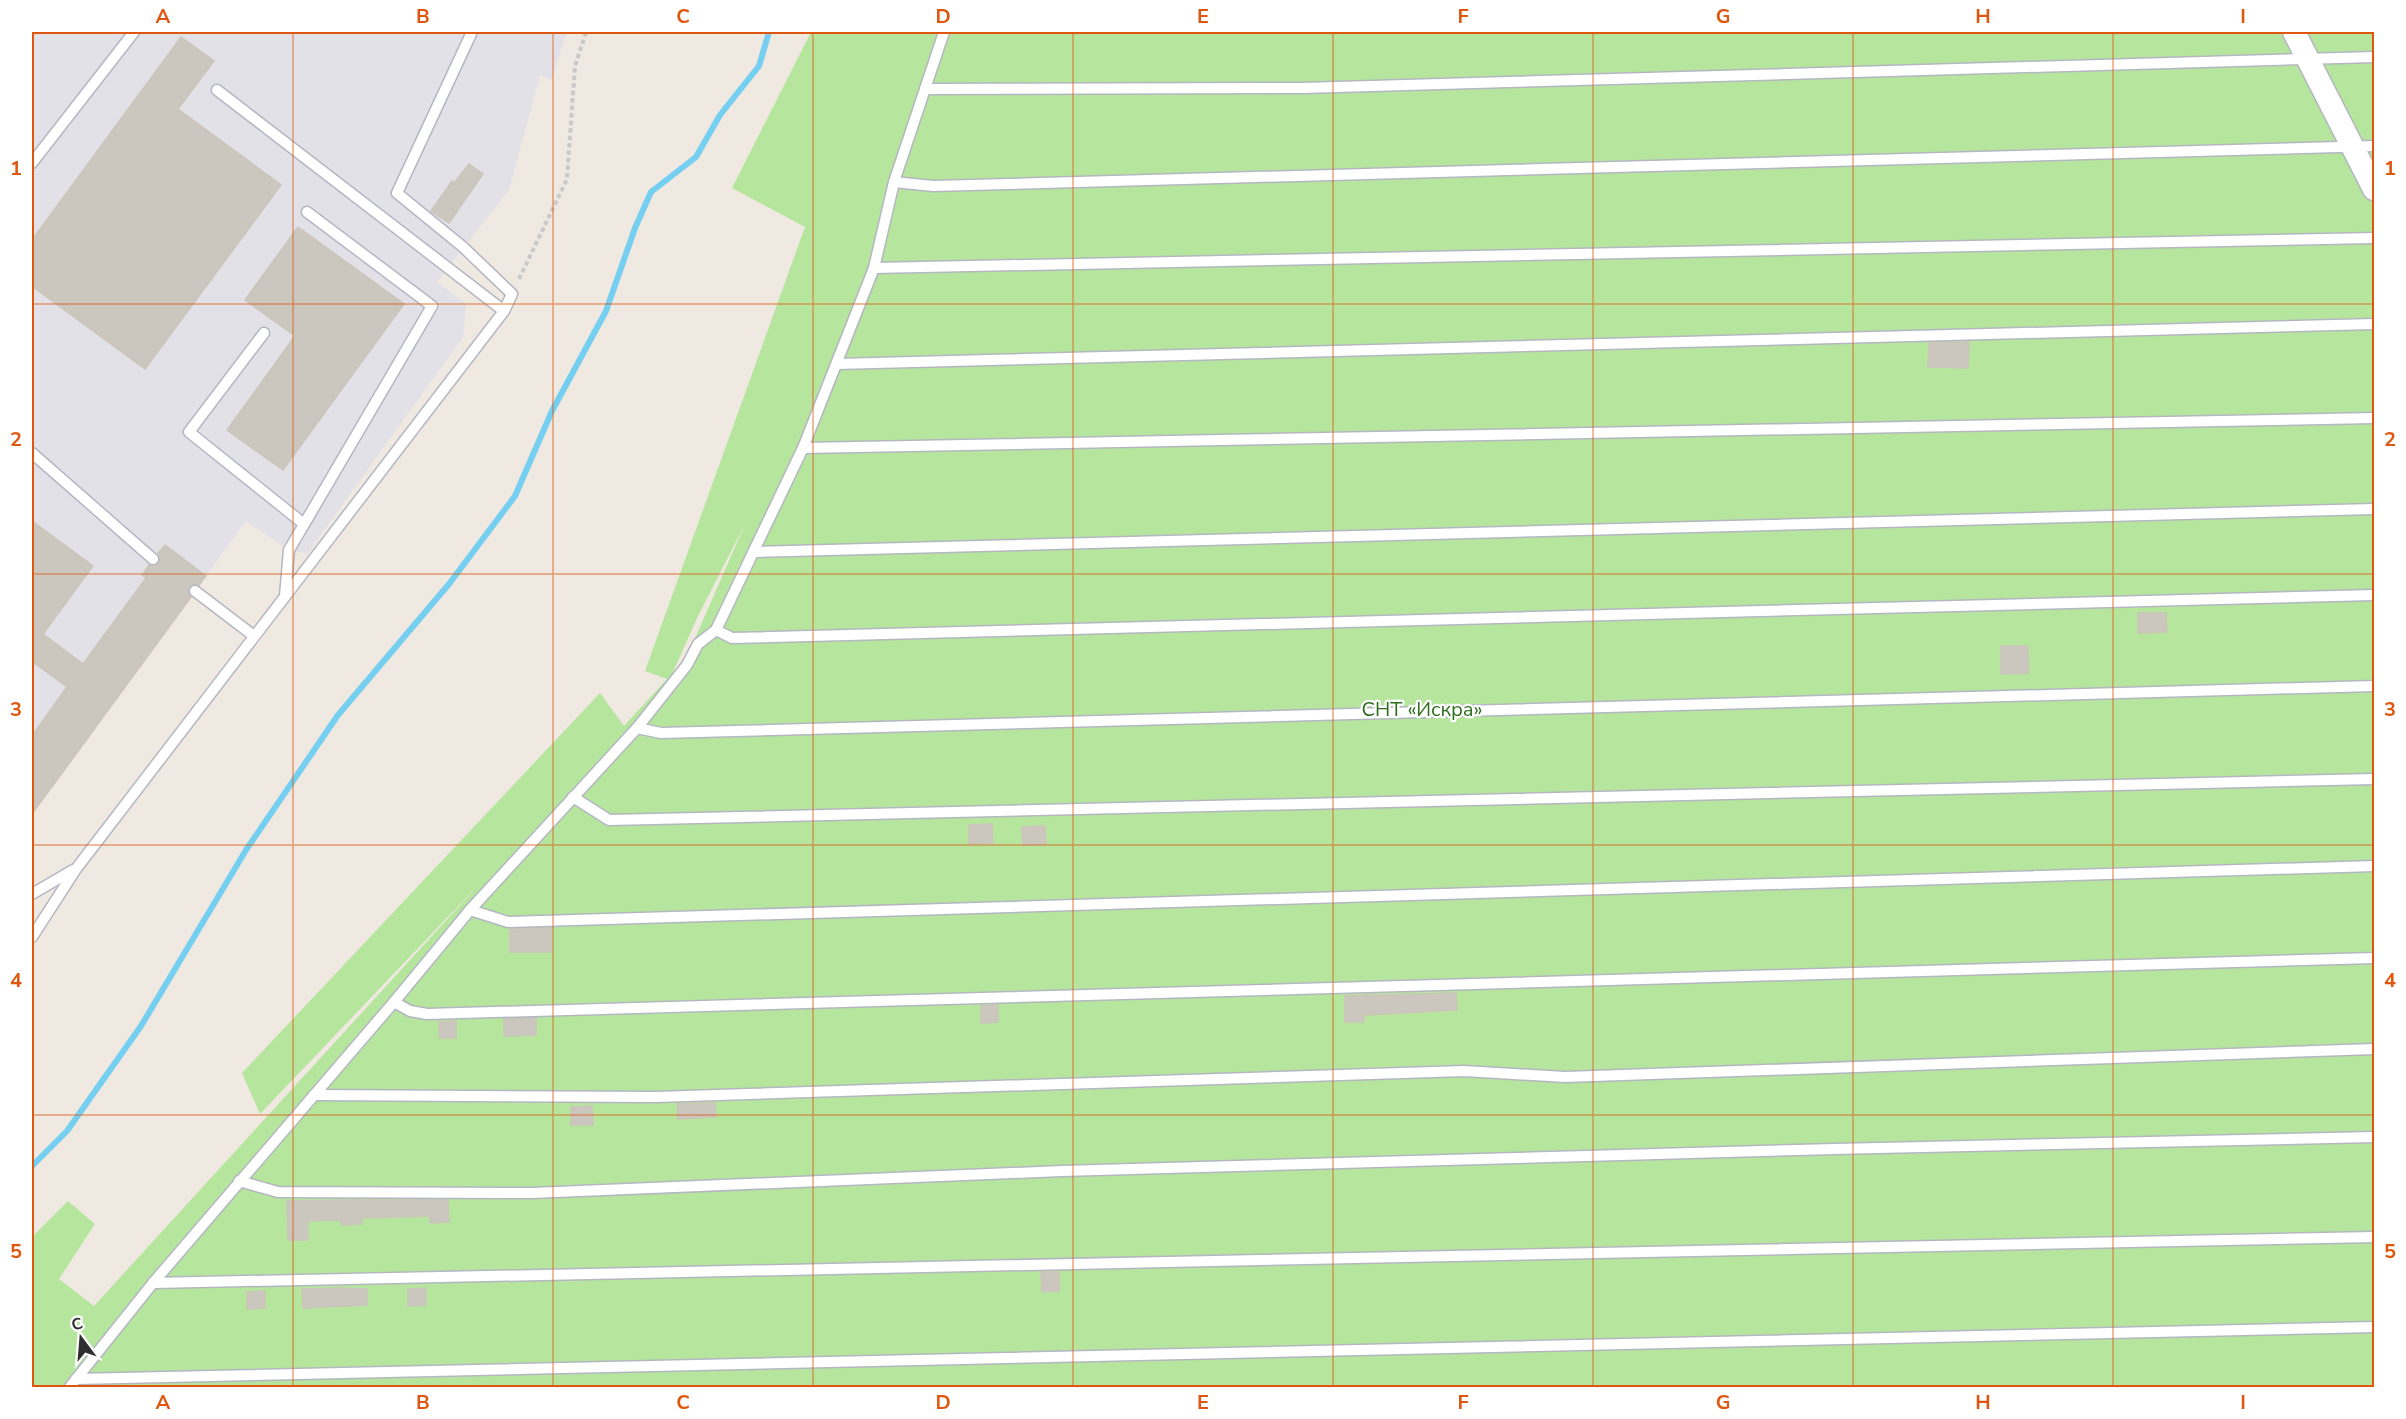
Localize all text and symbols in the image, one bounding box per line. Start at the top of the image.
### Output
text: A [156,3,171,30]
text: B [416,3,430,30]
text: C [676,3,690,30]
text: D [935,3,951,30]
text: E [1197,3,1209,30]
text: F [1457,3,1469,30]
text: G [1716,3,1730,30]
text: H [1975,3,1991,30]
text: I [2240,3,2246,30]
text: 1 [10,155,22,182]
text: 1 [2384,155,2396,182]
text: 2 [10,426,22,453]
text: 2 [2384,426,2396,453]
text: 3 [10,696,22,723]
park label: СНТ «Искра» [1362,696,1482,723]
text: 3 [2384,696,2396,723]
text: 4 [10,967,22,994]
text: 4 [2384,967,2396,994]
text: 5 [10,1238,22,1265]
text: 5 [2384,1238,2396,1265]
north arrow [51,1308,111,1368]
text: С [69,1312,86,1337]
text: A [156,1389,171,1416]
text: B [416,1389,430,1416]
text: C [676,1389,690,1416]
text: D [935,1389,951,1416]
text: E [1197,1389,1209,1416]
text: F [1457,1389,1469,1416]
text: G [1716,1389,1730,1416]
text: H [1975,1389,1991,1416]
text: I [2240,1389,2246,1416]

